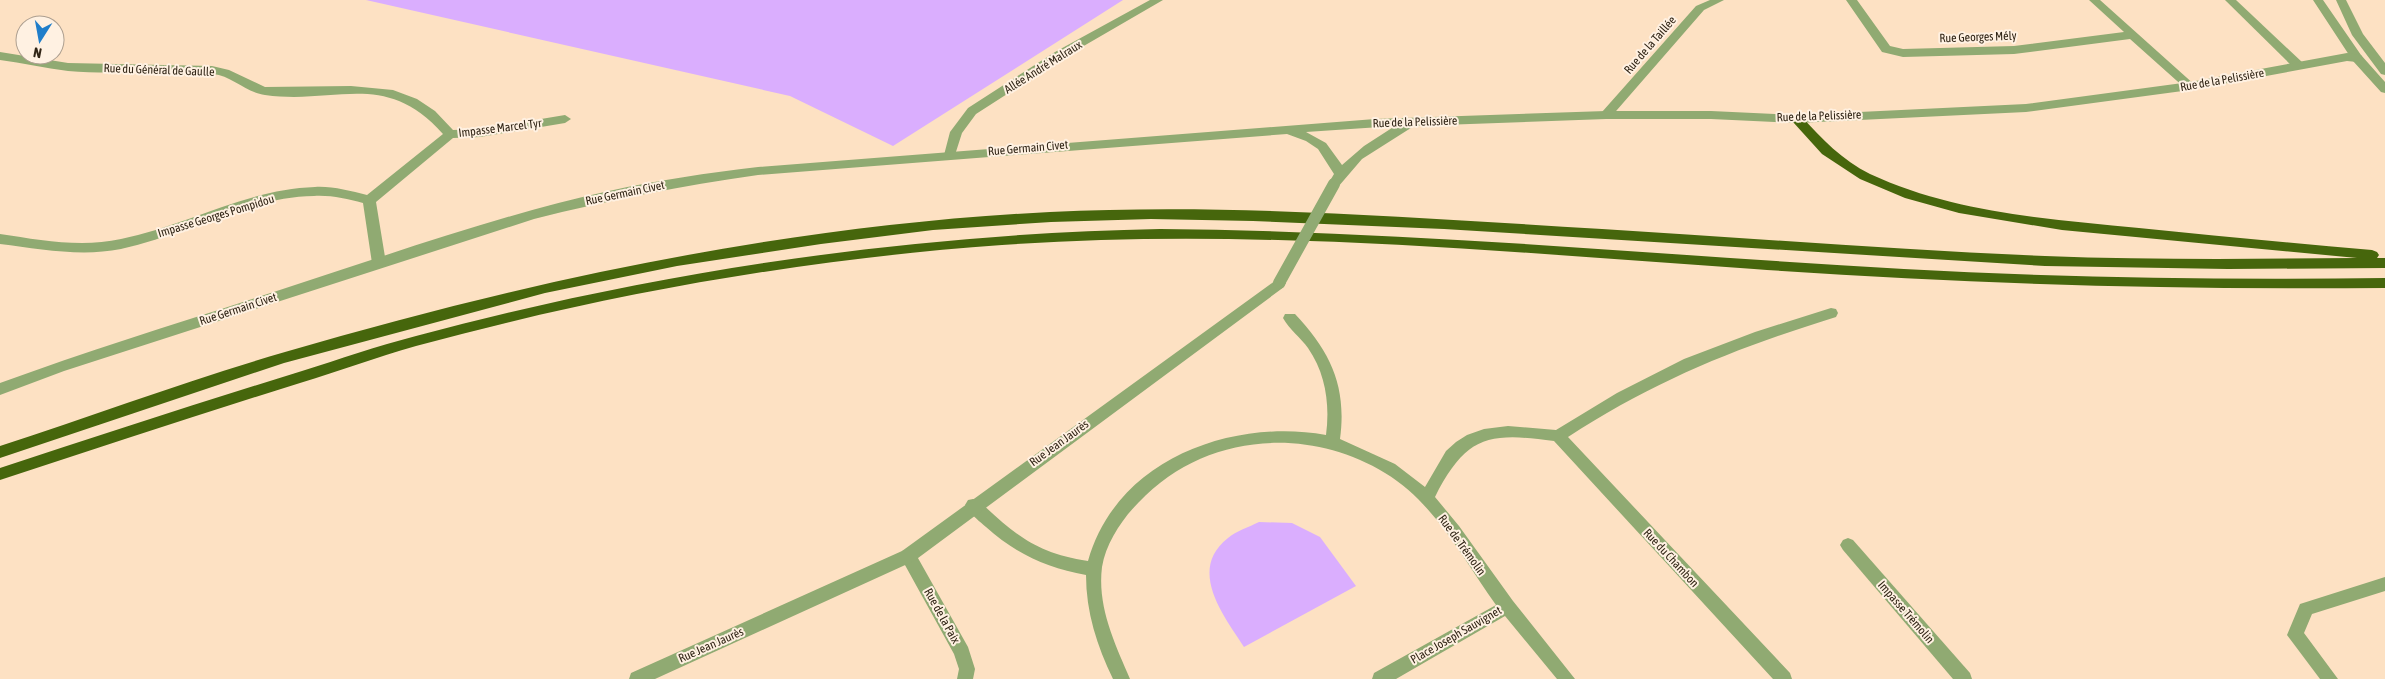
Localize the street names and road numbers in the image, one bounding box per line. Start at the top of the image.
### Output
street label: Rue de la Taillée [1621,13,1679,77]
street label: Rue Georges Mély [1939,29,2017,45]
street label: Allée André Malraux [1002,37,1085,97]
street label: Rue du Général de Gaulle [103,61,215,79]
street label: Rue de la Pelissière [2179,66,2265,94]
street label: Rue de la Pelissière [1776,108,1862,124]
street label: Rue de la Pelissière [1372,114,1458,130]
street label: Impasse Marcel Tyr [458,116,543,140]
street label: Rue Germain Civet [987,137,1069,158]
street label: Rue Germain Civet [584,178,666,208]
street label: Impasse Georges Pompidou [156,192,276,240]
street label: Rue Germain Civet [198,290,279,328]
street label: Rue Jean Jaurès [1027,417,1091,469]
street label: Rue de Trémolin [1435,512,1489,578]
street label: Rue du Chambon [1640,526,1702,590]
street label: Impasse Trémolin [1875,578,1937,646]
street label: Rue de la Paix [921,586,963,646]
street label: Place Joseph Sauvignet [1408,603,1504,667]
street label: Rue Jean Jaurès [676,624,746,666]

